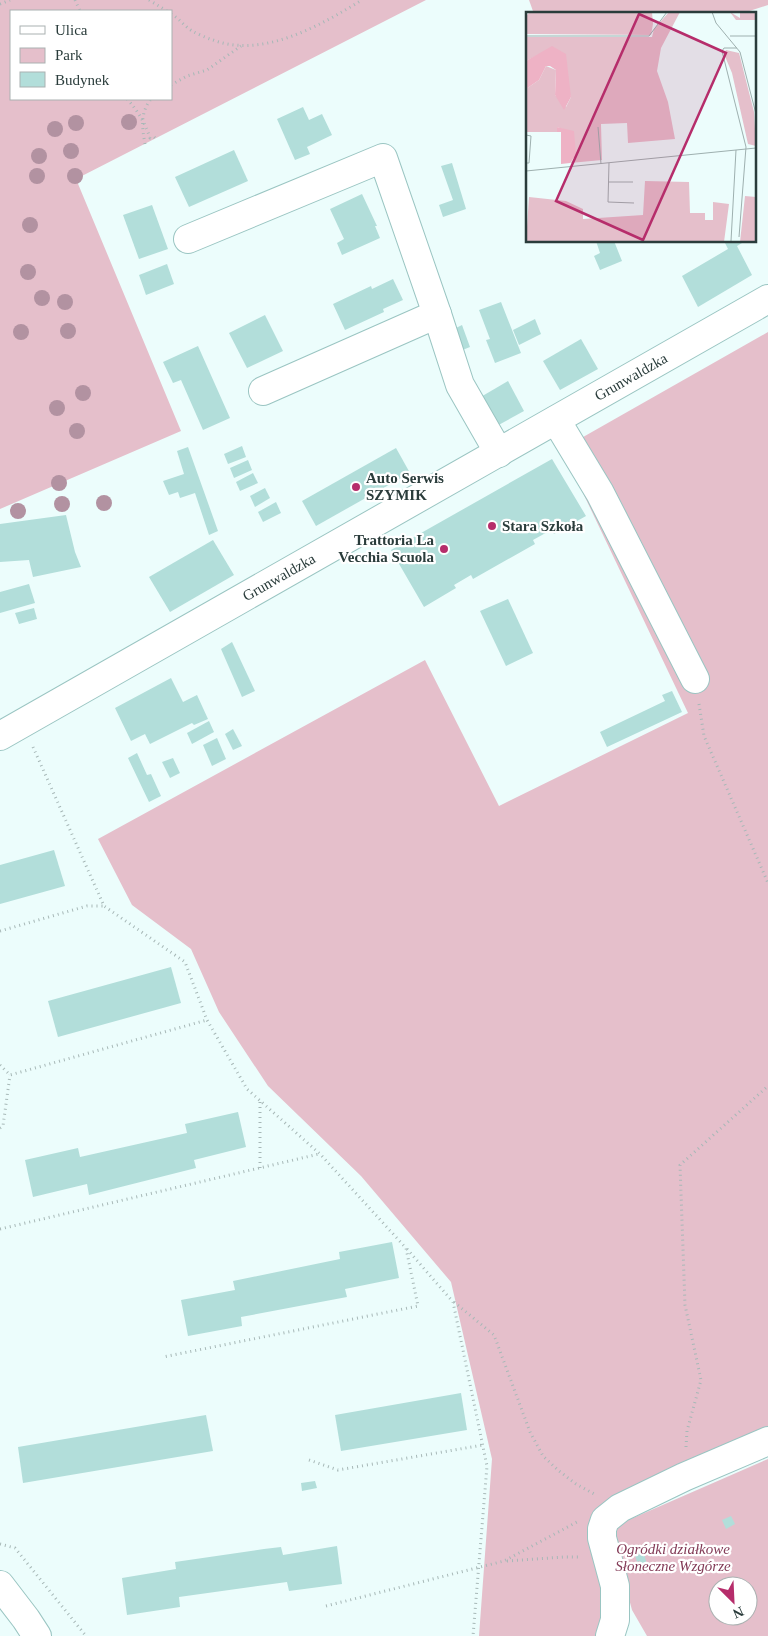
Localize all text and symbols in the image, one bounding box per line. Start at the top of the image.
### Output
legend [10,10,172,100]
inset map [526,12,756,242]
text: Ulica [55,22,88,38]
text: Park [55,47,83,63]
text: Budynek [55,72,110,88]
street label: Grunwaldzka [592,350,670,404]
place label: Auto Serwis SZYMIK [366,470,444,503]
marker: Auto Serwis SZYMIK [350,481,362,493]
place label: Stara Szkoła [502,518,584,534]
marker: Stara Szkoła [486,520,498,532]
place label: Trattoria La Vecchia Scuola [338,532,434,565]
marker: Trattoria La Vecchia Scuola [438,543,450,555]
street label: Grunwaldzka [240,550,318,604]
park label: Ogródki działkowe Słoneczne Wzgórze [615,1541,731,1574]
north arrow [708,1576,758,1626]
text: N [730,1604,746,1621]

